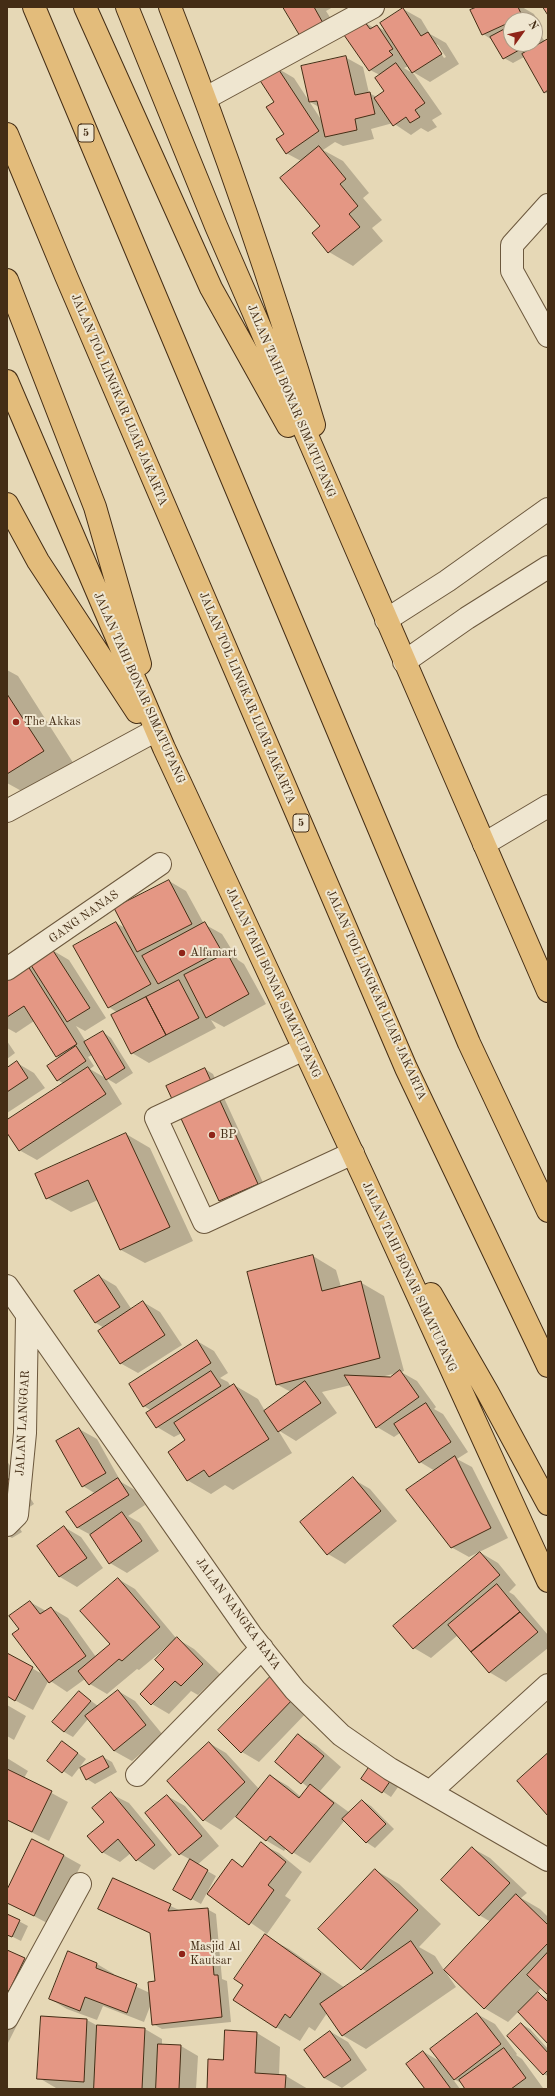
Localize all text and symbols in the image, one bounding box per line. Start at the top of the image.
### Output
north arrow [503,12,543,52]
text: N [526,19,540,32]
road number: 5 [78,124,94,142]
street label: JALAN TOL LINGKAR LUAR JAKARTA [68,292,170,508]
street label: JALAN TAHI BONAR SIMATUPANG [244,302,338,500]
street label: JALAN TAHI BONAR SIMATUPANG [90,590,188,786]
street label: JALAN TOL LINGKAR LUAR JAKARTA [196,590,298,806]
place label: The Akkas [24,715,81,729]
marker: The Akkas [11,717,21,727]
road number: 5 [293,814,309,832]
street label: JALAN TAHI BONAR SIMATUPANG [222,886,324,1080]
street label: JALAN TOL LINGKAR LUAR JAKARTA [323,887,429,1103]
street label: GANG NANAS [46,888,122,946]
place label: Alfamart [190,946,237,960]
marker: Alfamart [177,948,187,958]
place label: BP [220,1128,236,1142]
marker: BP [207,1130,217,1140]
street label: JALAN TAHI BONAR SIMATUPANG [358,1180,460,1374]
street label: JALAN LANGGAR [13,1370,33,1476]
street label: JALAN NANGKA RAYA [192,1555,284,1673]
place label: Masjid Al Kautsar [190,1940,240,1968]
marker: Masjid Al Kautsar [177,1949,187,1959]

